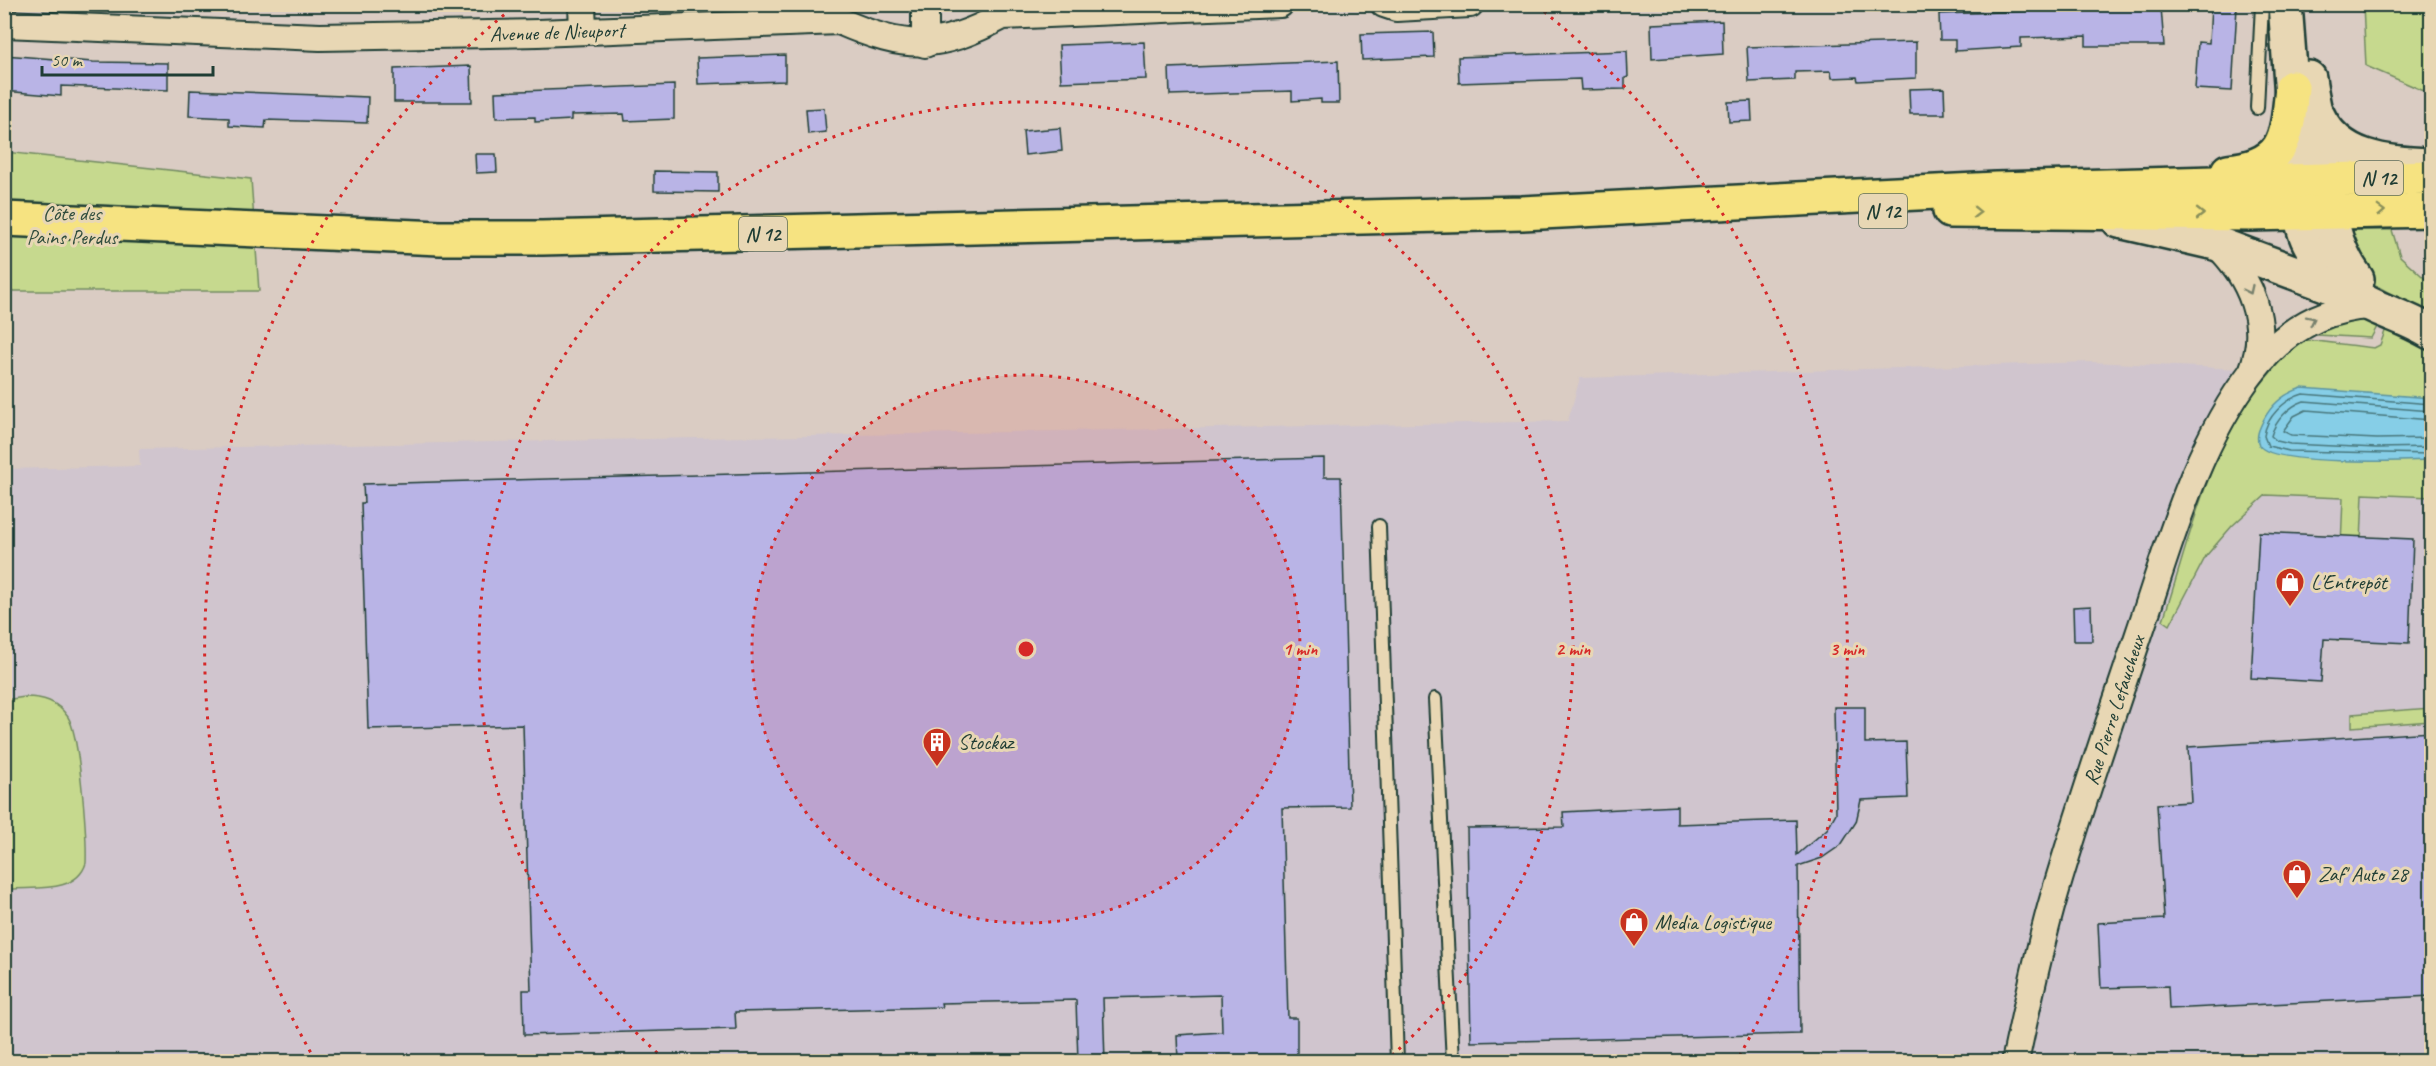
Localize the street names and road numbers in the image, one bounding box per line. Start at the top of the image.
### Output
street label: Avenue de Nieuport [489,17,628,47]
road number: N 12 [2355,161,2403,195]
road number: N 12 [1859,194,1907,228]
road number: N 12 [739,217,787,251]
street label: Rue Pierre Lefaucheux [2078,630,2151,788]

